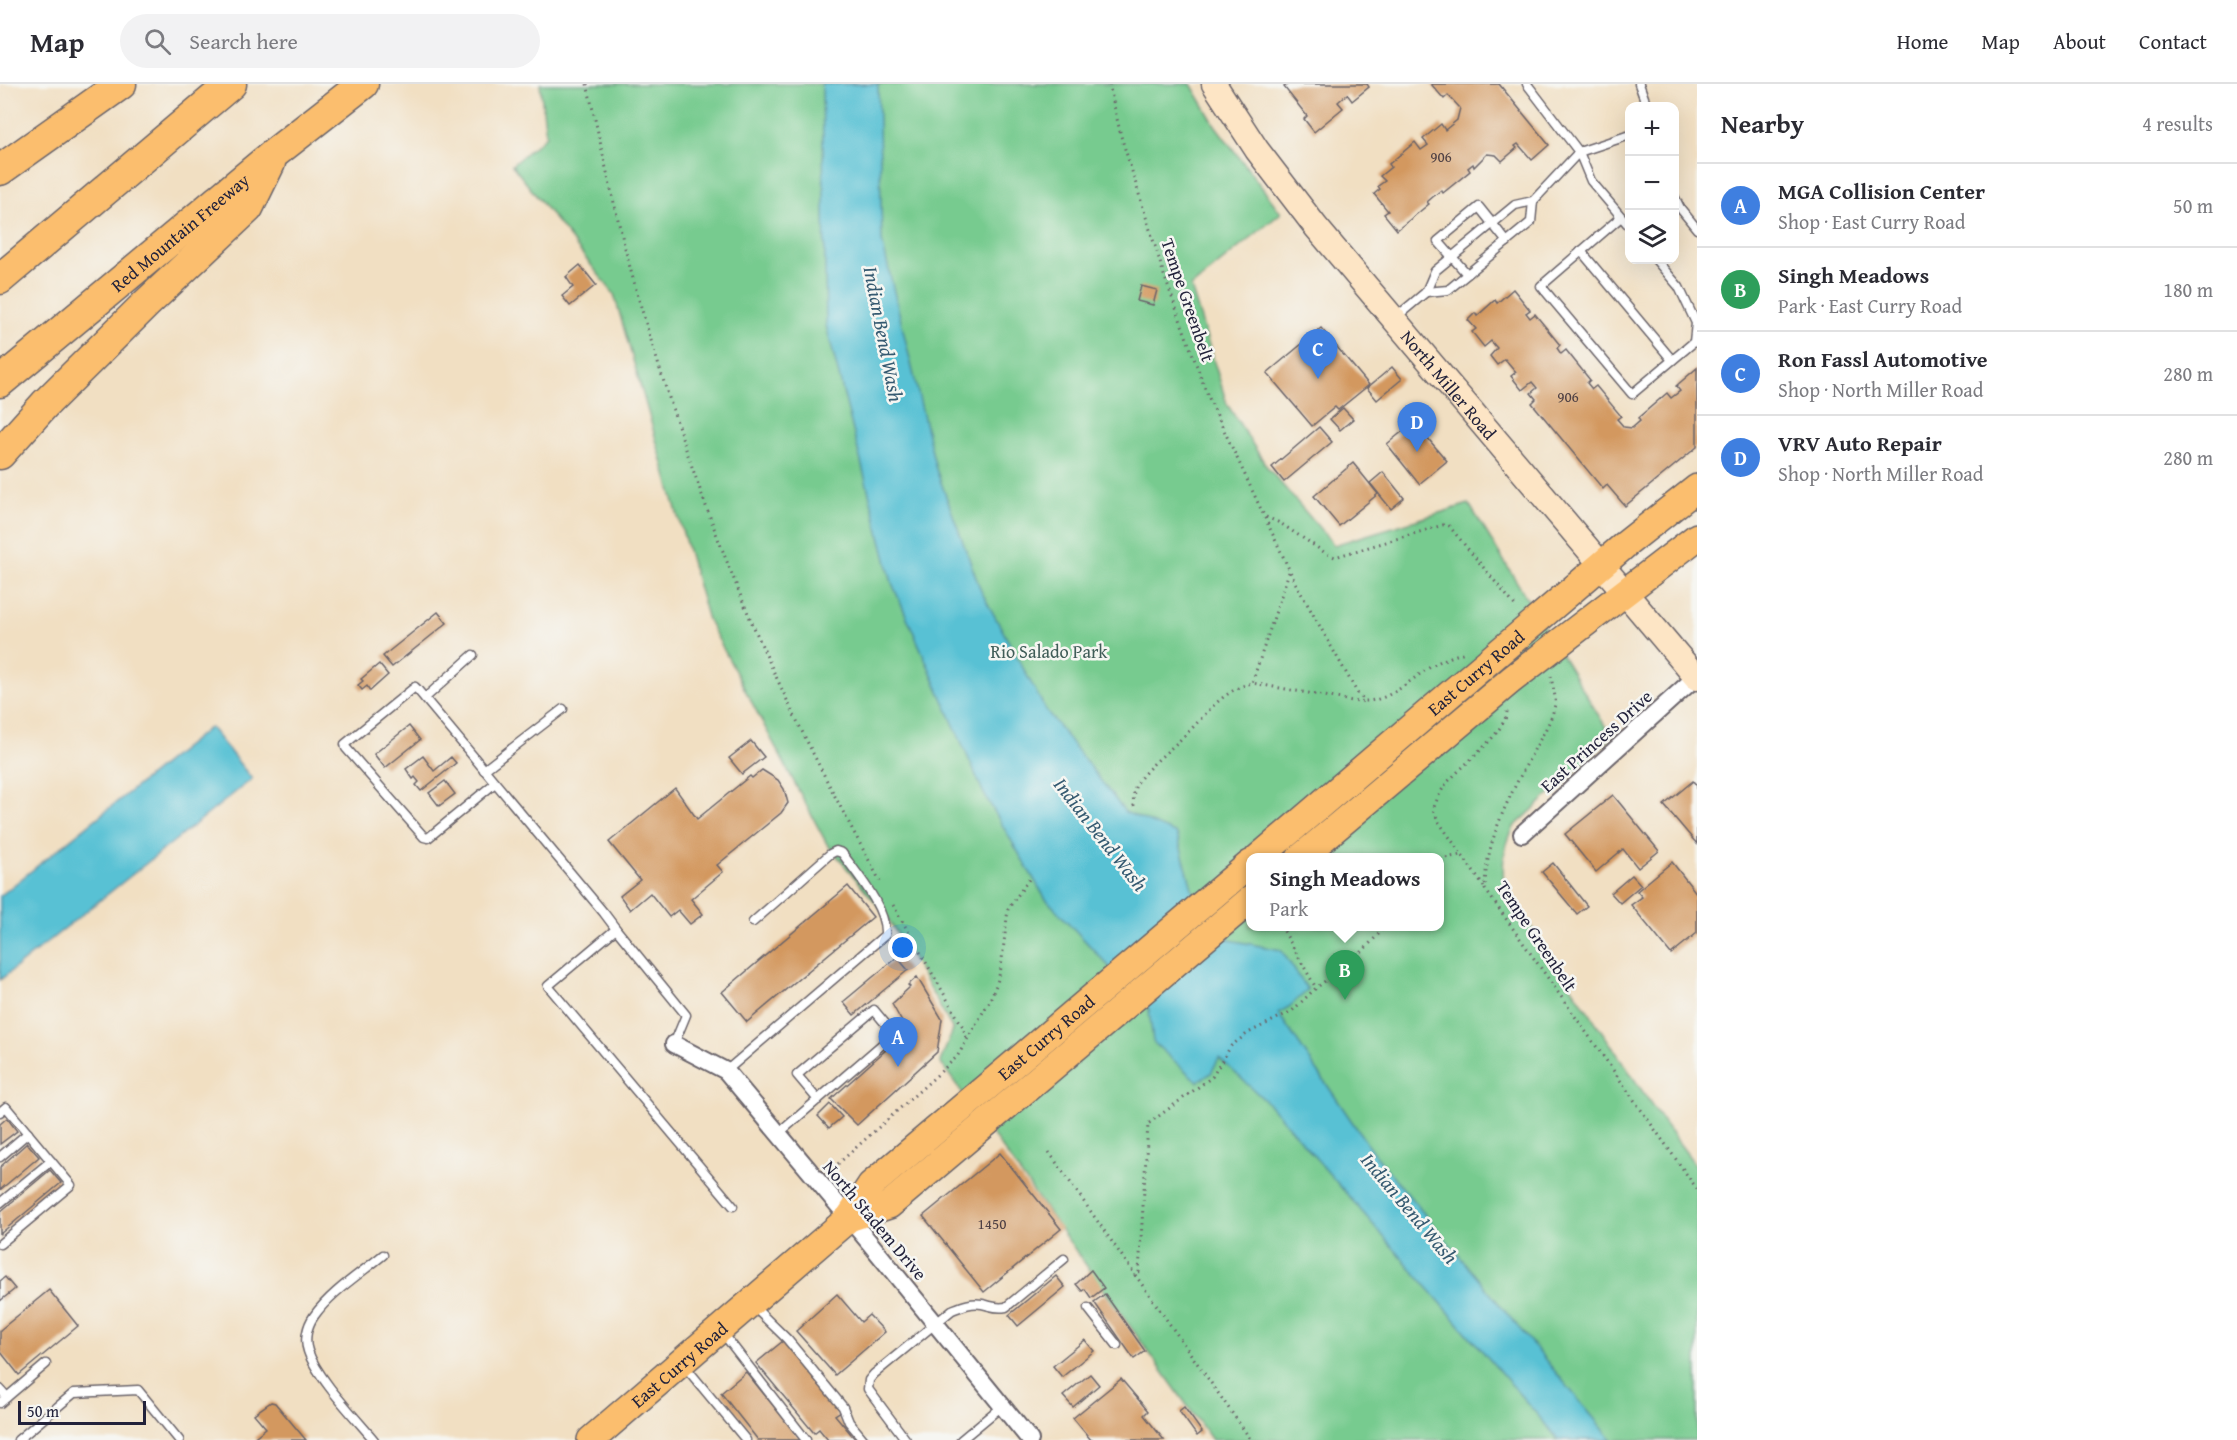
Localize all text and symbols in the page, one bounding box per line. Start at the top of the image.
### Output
search box [120,14,540,68]
text: Map [30,21,84,62]
icon: search [141,25,174,58]
text: Search here [189,25,298,57]
text: Home [1897,26,1948,57]
text: Map [1981,26,2020,57]
text: About [2053,26,2106,57]
text: Contact [2139,26,2207,57]
map controls [1625,102,1679,264]
button: + [1625,102,1679,156]
text: Nearby [1721,104,1804,143]
text: 4 results [2142,109,2213,138]
house number: 906 [1430,146,1452,167]
button: − [1625,156,1679,210]
street label: Red Mountain Freeway [105,166,255,298]
text: MGA Collision Center [1778,175,1985,207]
text: A [1734,191,1747,220]
text: 50 m [2173,191,2213,220]
text: Shop · East Curry Road [1778,207,1965,236]
button: layers [1625,210,1679,264]
street label: Tempe Greenbelt [1154,235,1222,366]
text: Singh Meadows [1778,259,1929,291]
water label: Indian Bend Wash [857,264,911,404]
text: B [1734,275,1747,304]
text: 180 m [2163,275,2213,304]
text: Park · East Curry Road [1778,291,1962,320]
street label: North Miller Road [1395,324,1504,446]
pin: C [1298,330,1338,379]
text: Ron Fassl Automotive [1778,343,1988,375]
text: C [1735,359,1746,388]
text: 280 m [2163,359,2213,388]
text: Shop · North Miller Road [1778,375,1983,404]
house number: 906 [1557,386,1579,407]
pin: D [1398,402,1436,452]
text: VRV Auto Repair [1778,427,1942,459]
text: D [1734,443,1747,472]
text: 280 m [2163,443,2213,472]
text: Shop · North Miller Road [1778,459,1983,488]
street label: East Curry Road [1421,623,1530,722]
park label: Rio Salado Park [991,638,1108,665]
street label: East Princess Drive [1534,683,1658,799]
water label: Indian Bend Wash [1047,771,1155,897]
popup [1246,853,1444,931]
text: Singh Meadows [1269,862,1421,894]
street label: Tempe Greenbelt [1490,875,1585,997]
text: Park [1269,894,1308,923]
your location [888,933,917,962]
pin: B [1326,950,1364,1000]
street label: East Curry Road [991,988,1101,1086]
pin: A [878,1018,918,1067]
water label: Indian Bend Wash [1355,1146,1465,1270]
street label: North Stadem Drive [817,1154,933,1286]
house number: 1450 [978,1213,1006,1234]
street label: East Curry Road [625,1315,734,1414]
scale bar [18,1398,146,1426]
text: 50 m [27,1399,59,1423]

